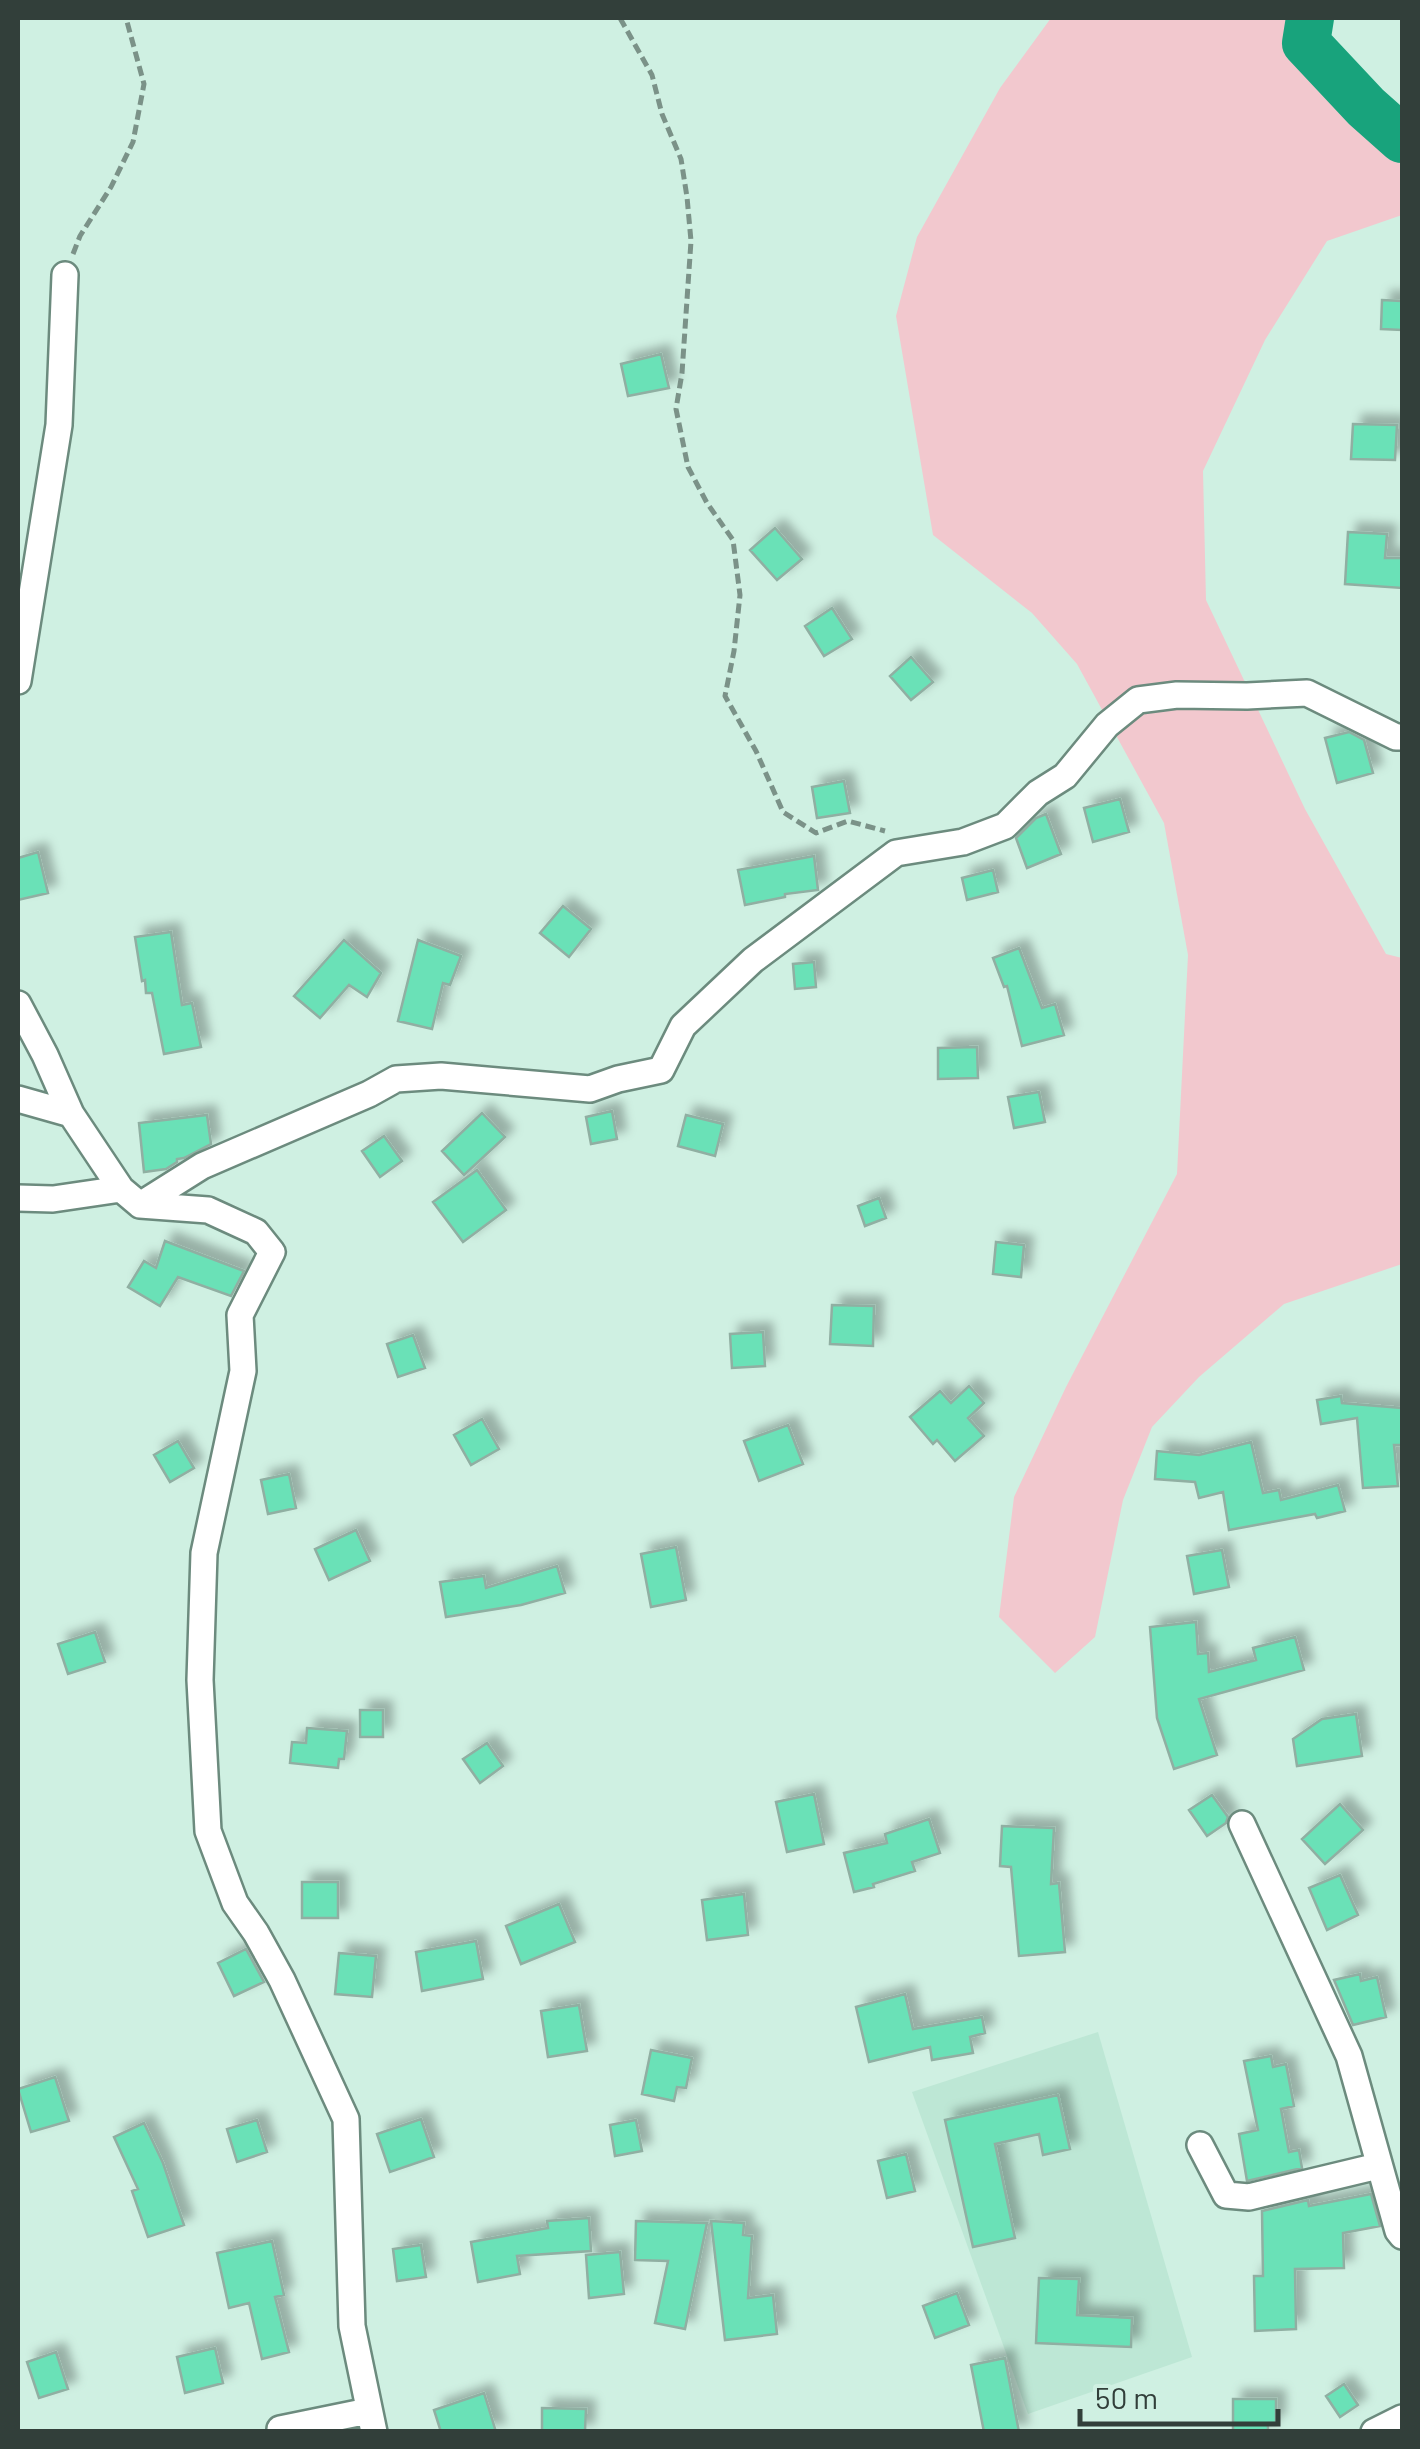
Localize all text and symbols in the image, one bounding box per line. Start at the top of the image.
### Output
scale bar [1080,2364,1278,2426]
text: 50 m [1095,2379,1158,2415]

